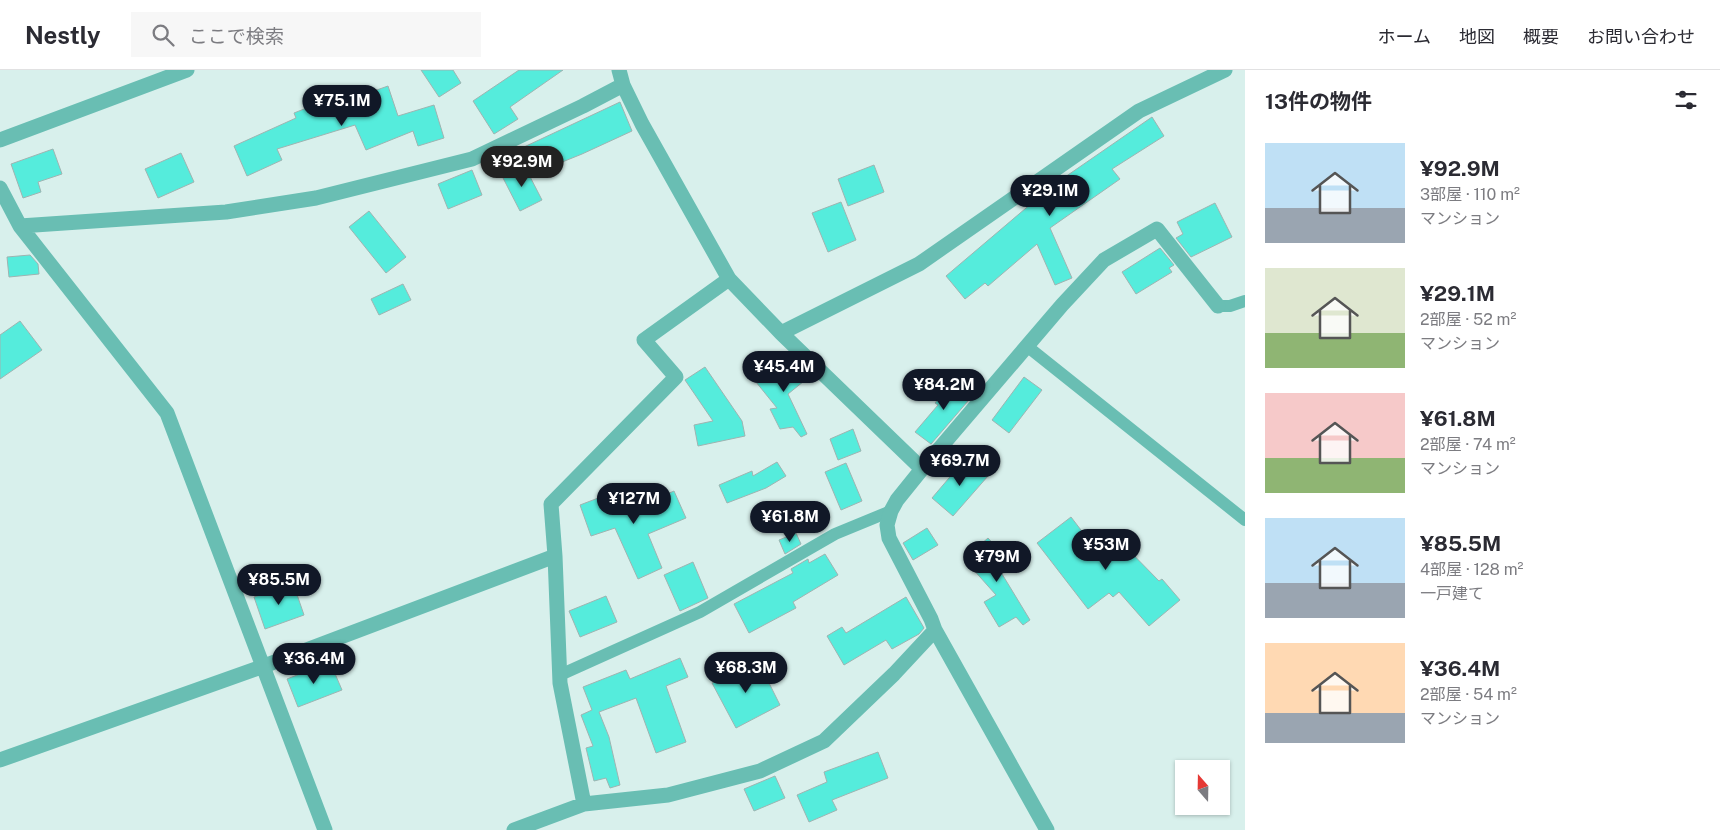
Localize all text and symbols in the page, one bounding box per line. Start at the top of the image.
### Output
search box [131,12,481,57]
text: Nestly [25,21,101,49]
icon: search [149,21,177,49]
text: ここで検索 [189,25,284,47]
text: ホーム [1378,26,1431,47]
text: 地図 [1459,26,1495,47]
text: 概要 [1523,26,1559,47]
text: お問い合わせ [1587,26,1695,47]
pin: ¥75.1M [301,85,383,127]
icon: filters [1672,86,1700,114]
text: 13件の物件 [1265,89,1372,114]
text: ¥75.1M [313,91,371,110]
pin: ¥92.9M [481,146,563,188]
text: ¥92.9M [492,152,552,171]
text: ¥92.9M [1420,156,1500,181]
icon: home [1305,163,1365,223]
pin: ¥29.1M [1009,174,1091,217]
text: ¥29.1M [1021,181,1079,200]
text: 3部屋 · 110 m² [1420,185,1520,204]
text: マンション [1420,209,1500,228]
text: ¥29.1M [1420,281,1495,306]
icon: home [1305,288,1365,348]
text: 2部屋 · 52 m² [1420,310,1516,329]
text: マンション [1420,334,1500,353]
pin: ¥45.4M [743,350,825,393]
text: ¥45.4M [753,357,815,376]
pin: ¥84.2M [903,368,985,411]
text: ¥84.2M [913,375,975,394]
text: ¥61.8M [1420,406,1496,431]
icon: home [1305,413,1365,473]
text: 2部屋 · 74 m² [1420,435,1516,454]
pin: ¥69.7M [919,444,1001,487]
text: ¥69.7M [930,451,990,470]
text: マンション [1420,459,1500,478]
pin: ¥127M [599,482,669,525]
text: ¥127M [608,489,660,508]
pin: ¥61.8M [749,500,831,543]
text: ¥61.8M [761,507,819,526]
pin: ¥53M [1076,528,1136,571]
text: ¥85.5M [1420,531,1501,556]
text: ¥53M [1083,535,1129,554]
icon: home [1305,538,1365,598]
pin: ¥79M [967,540,1027,583]
text: ¥79M [974,547,1020,566]
text: 4部屋 · 128 m² [1420,560,1523,579]
pin: ¥85.5M [238,564,320,606]
text: ¥85.5M [248,570,310,589]
text: 一戸建て [1420,584,1484,603]
pin: ¥36.4M [273,642,355,685]
text: ¥36.4M [283,649,345,668]
pin: ¥68.3M [705,652,787,694]
text: ¥36.4M [1420,656,1500,681]
text: ¥68.3M [715,658,777,677]
icon: home [1305,663,1365,723]
text: 2部屋 · 54 m² [1420,685,1517,704]
text: マンション [1420,709,1500,728]
north arrow [1175,760,1230,815]
map controls [1175,760,1230,815]

